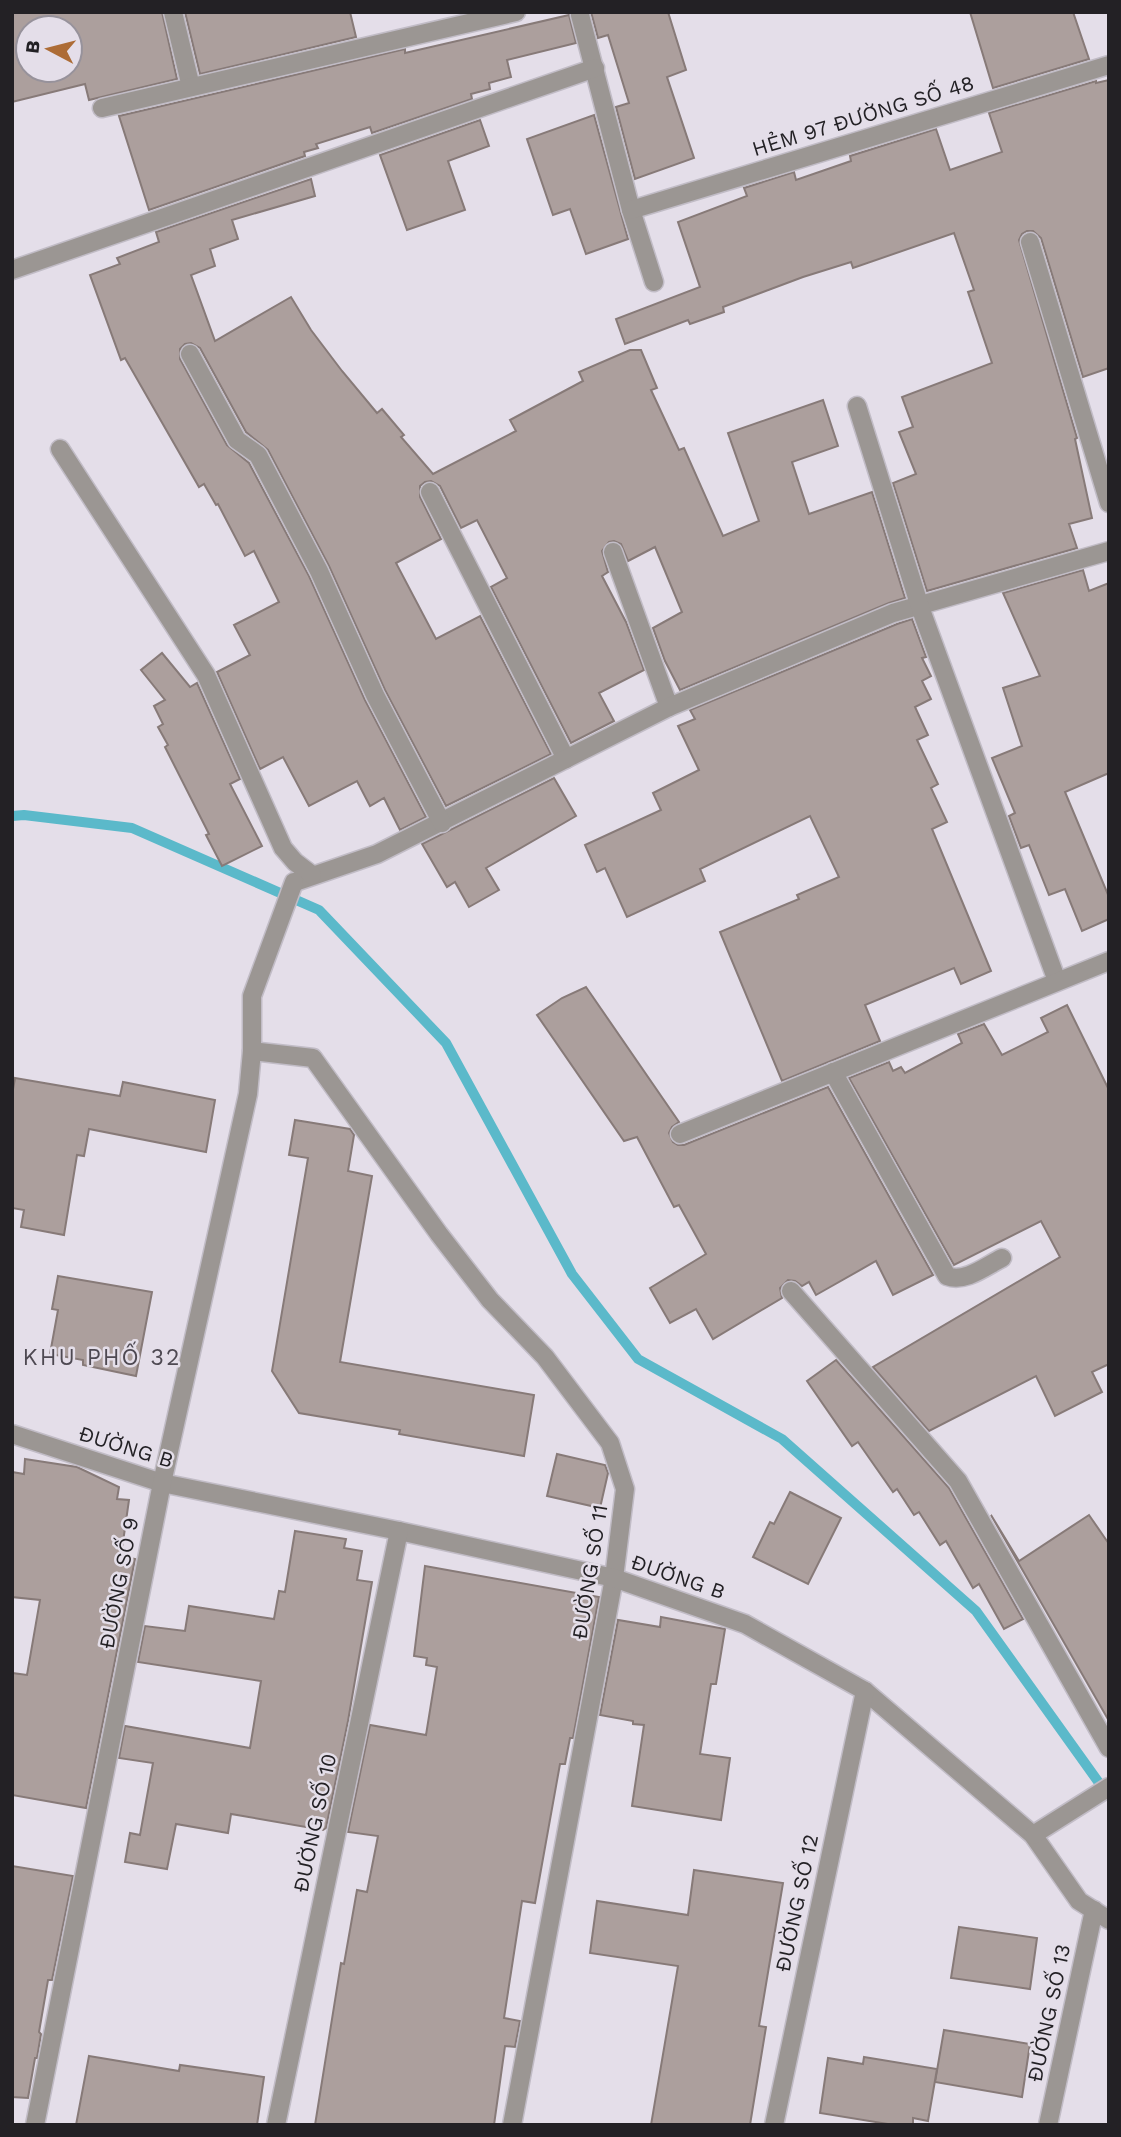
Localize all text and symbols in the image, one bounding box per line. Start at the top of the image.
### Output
north arrow [14,14,84,84]
text: B [20,39,45,55]
street label: HẺM 97 ĐƯỜNG SỐ 48 [748,68,977,161]
district label: KHU PHỐ 32 [23,1341,181,1371]
street label: ĐƯỜNG B [76,1420,176,1473]
street label: ĐƯỜNG SỐ 11 [565,1502,612,1641]
street label: ĐƯỜNG SỐ 9 [92,1515,143,1651]
street label: ĐƯỜNG B [628,1549,728,1604]
street label: ĐƯỜNG SỐ 10 [286,1751,341,1894]
street label: ĐƯỜNG SỐ 12 [768,1831,823,1974]
street label: ĐƯỜNG SỐ 13 [1020,1941,1075,2084]

